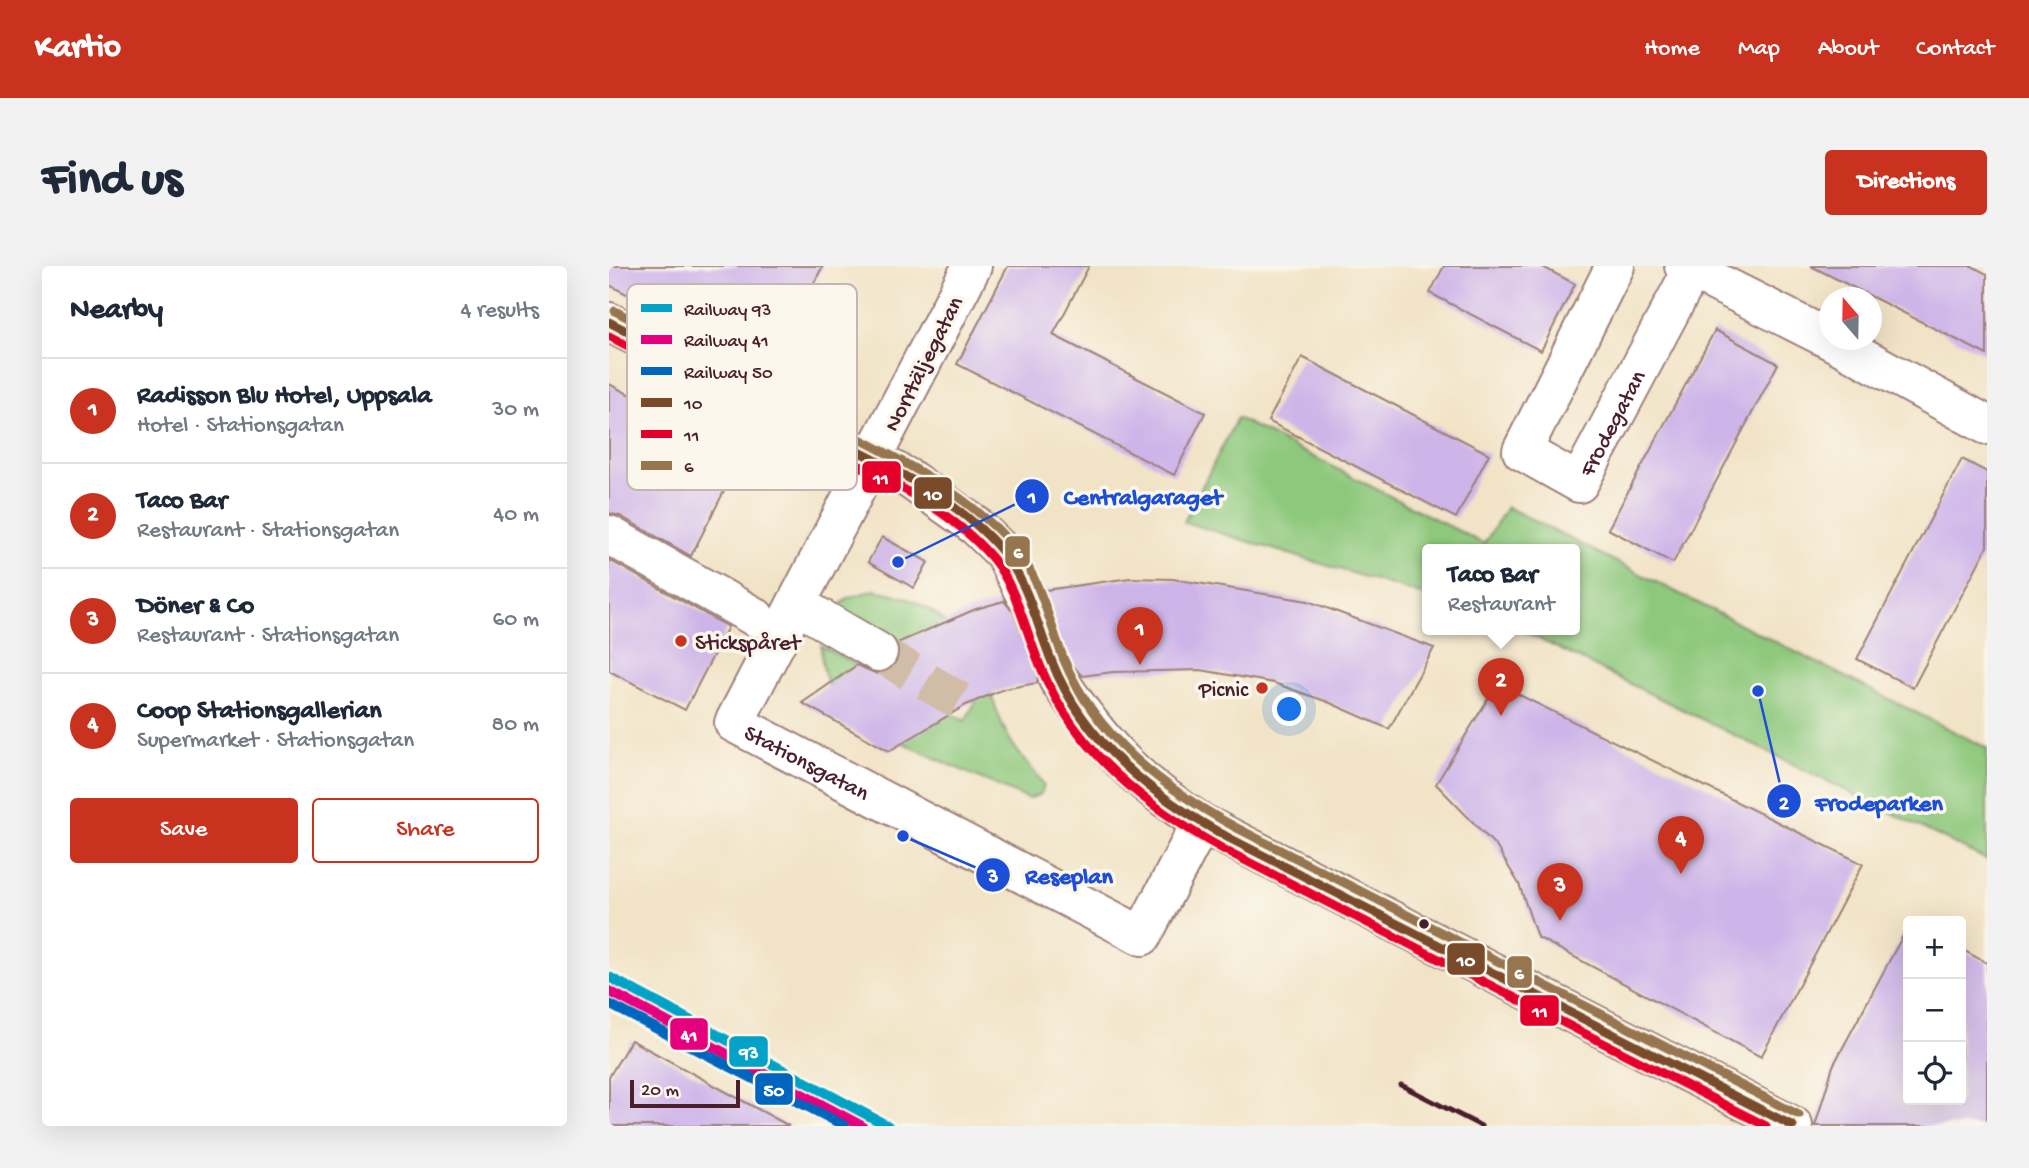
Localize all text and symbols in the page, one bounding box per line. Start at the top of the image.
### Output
text: Kartio [35,30,121,68]
text: Home [1644,35,1700,64]
text: Map [1738,35,1780,64]
text: About [1818,35,1878,64]
text: Contact [1916,35,1994,64]
button: Directions [1825,150,1987,215]
text: Find us [42,153,182,211]
legend [627,284,857,490]
north arrow [1819,287,1882,350]
street label: Norrtäljegatan [880,292,971,437]
text: Nearby [70,294,163,329]
text: 4 results [460,298,539,325]
text: Railway 93 [684,300,771,323]
text: Railway 41 [684,331,769,354]
text: Railway 50 [684,363,773,386]
street label: Frodegatan [1575,366,1653,483]
text: Radisson Blu Hotel, Uppsala [137,382,432,413]
text: 10 [683,394,703,417]
text: 1 [88,397,98,424]
text: 30 m [492,397,539,424]
text: Hotel · Stationsgatan [137,413,344,440]
text: 11 [683,426,699,449]
text: 6 [684,457,694,480]
line badge: 11 [861,460,902,494]
text: 11 [872,469,889,492]
callout: Centralgaraget [1014,473,1236,518]
line badge: 10 [913,476,953,510]
text: 10 [923,485,942,508]
text: Centralgaraget [1064,485,1224,514]
text: Taco Bar [137,487,227,518]
text: 1 [1027,487,1036,512]
text: 2 [87,502,99,529]
text: 40 m [493,502,539,529]
text: Restaurant · Stationsgatan [137,518,399,545]
line badge: 6 [1004,535,1031,568]
text: 6 [1013,543,1023,566]
popup [1422,544,1580,635]
text: Taco Bar [1448,561,1538,592]
text: Döner & Co [137,592,254,623]
text: Restaurant [1448,592,1554,619]
text: 3 [87,607,99,634]
text: 60 m [493,607,539,634]
pin: 1 [1117,607,1163,665]
text: Restaurant · Stationsgatan [137,623,399,650]
place label: Stickspåret [695,631,802,658]
marker: Stickspåret [673,633,689,649]
pin: 2 [1478,658,1524,716]
place label: Picnic [1198,678,1249,705]
marker: Picnic [1254,680,1270,696]
your location [1272,692,1306,726]
text: Coop Stationsgallerian [137,697,382,728]
text: 4 [88,712,98,739]
text: 80 m [492,712,539,739]
street label: Stationsgatan [738,721,873,808]
text: Supermarket · Stationsgatan [137,728,414,755]
callout: Frodeparken [1767,779,1957,824]
text: Frodeparken [1814,791,1944,820]
text: 2 [1779,793,1790,818]
button: Save [70,798,298,863]
button: Share [312,798,539,863]
pin: 4 [1658,816,1704,874]
callout: Reseplan [976,853,1127,898]
pin: 3 [1537,863,1583,921]
text: Reseplan [1024,864,1114,893]
text: 3 [987,866,999,891]
map controls [1903,916,1966,1105]
button: + [1903,916,1966,979]
unlabelled marker [1417,917,1431,931]
line badge: 10 [1446,942,1486,976]
text: 10 [1456,951,1475,974]
line badge: 6 [1506,955,1533,989]
text: 6 [1514,964,1524,987]
button: − [1903,979,1966,1042]
line badge: 11 [1519,994,1560,1027]
text: 11 [1531,1002,1548,1025]
line badge: 41 [669,1017,709,1051]
text: 41 [680,1026,697,1049]
line badge: 93 [728,1035,769,1068]
button: locate [1903,1042,1966,1105]
text: 93 [738,1043,759,1066]
line badge: 50 [754,1072,794,1106]
scale bar [630,1077,740,1109]
text: 20 m [641,1080,679,1103]
text: 50 [764,1081,785,1104]

